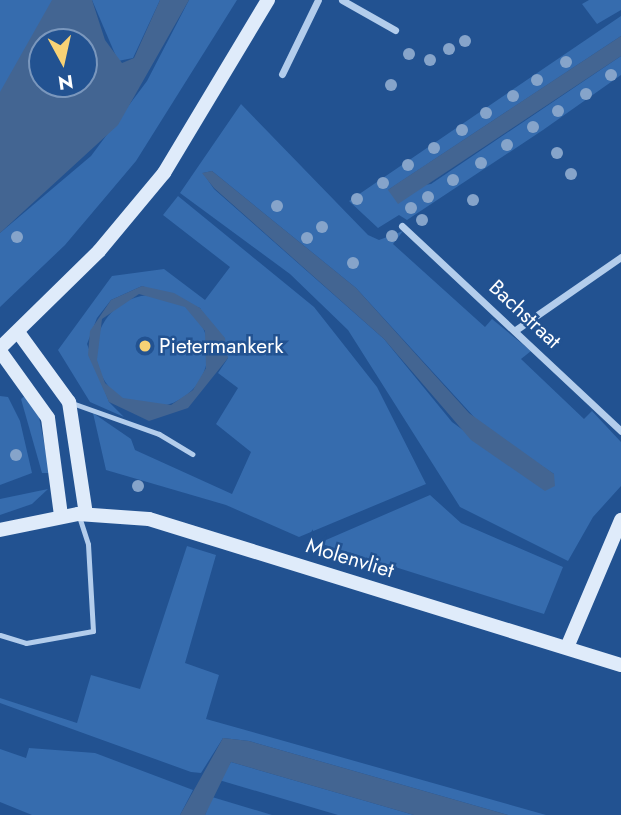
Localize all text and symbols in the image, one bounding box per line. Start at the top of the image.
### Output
north arrow [28,28,98,98]
text: N [56,68,75,97]
street label: Bachstraat [484,274,566,354]
place label: Pietermankerk [159,333,284,359]
marker: Pietermankerk [137,338,153,354]
street label: Molenvliet [303,533,397,583]

